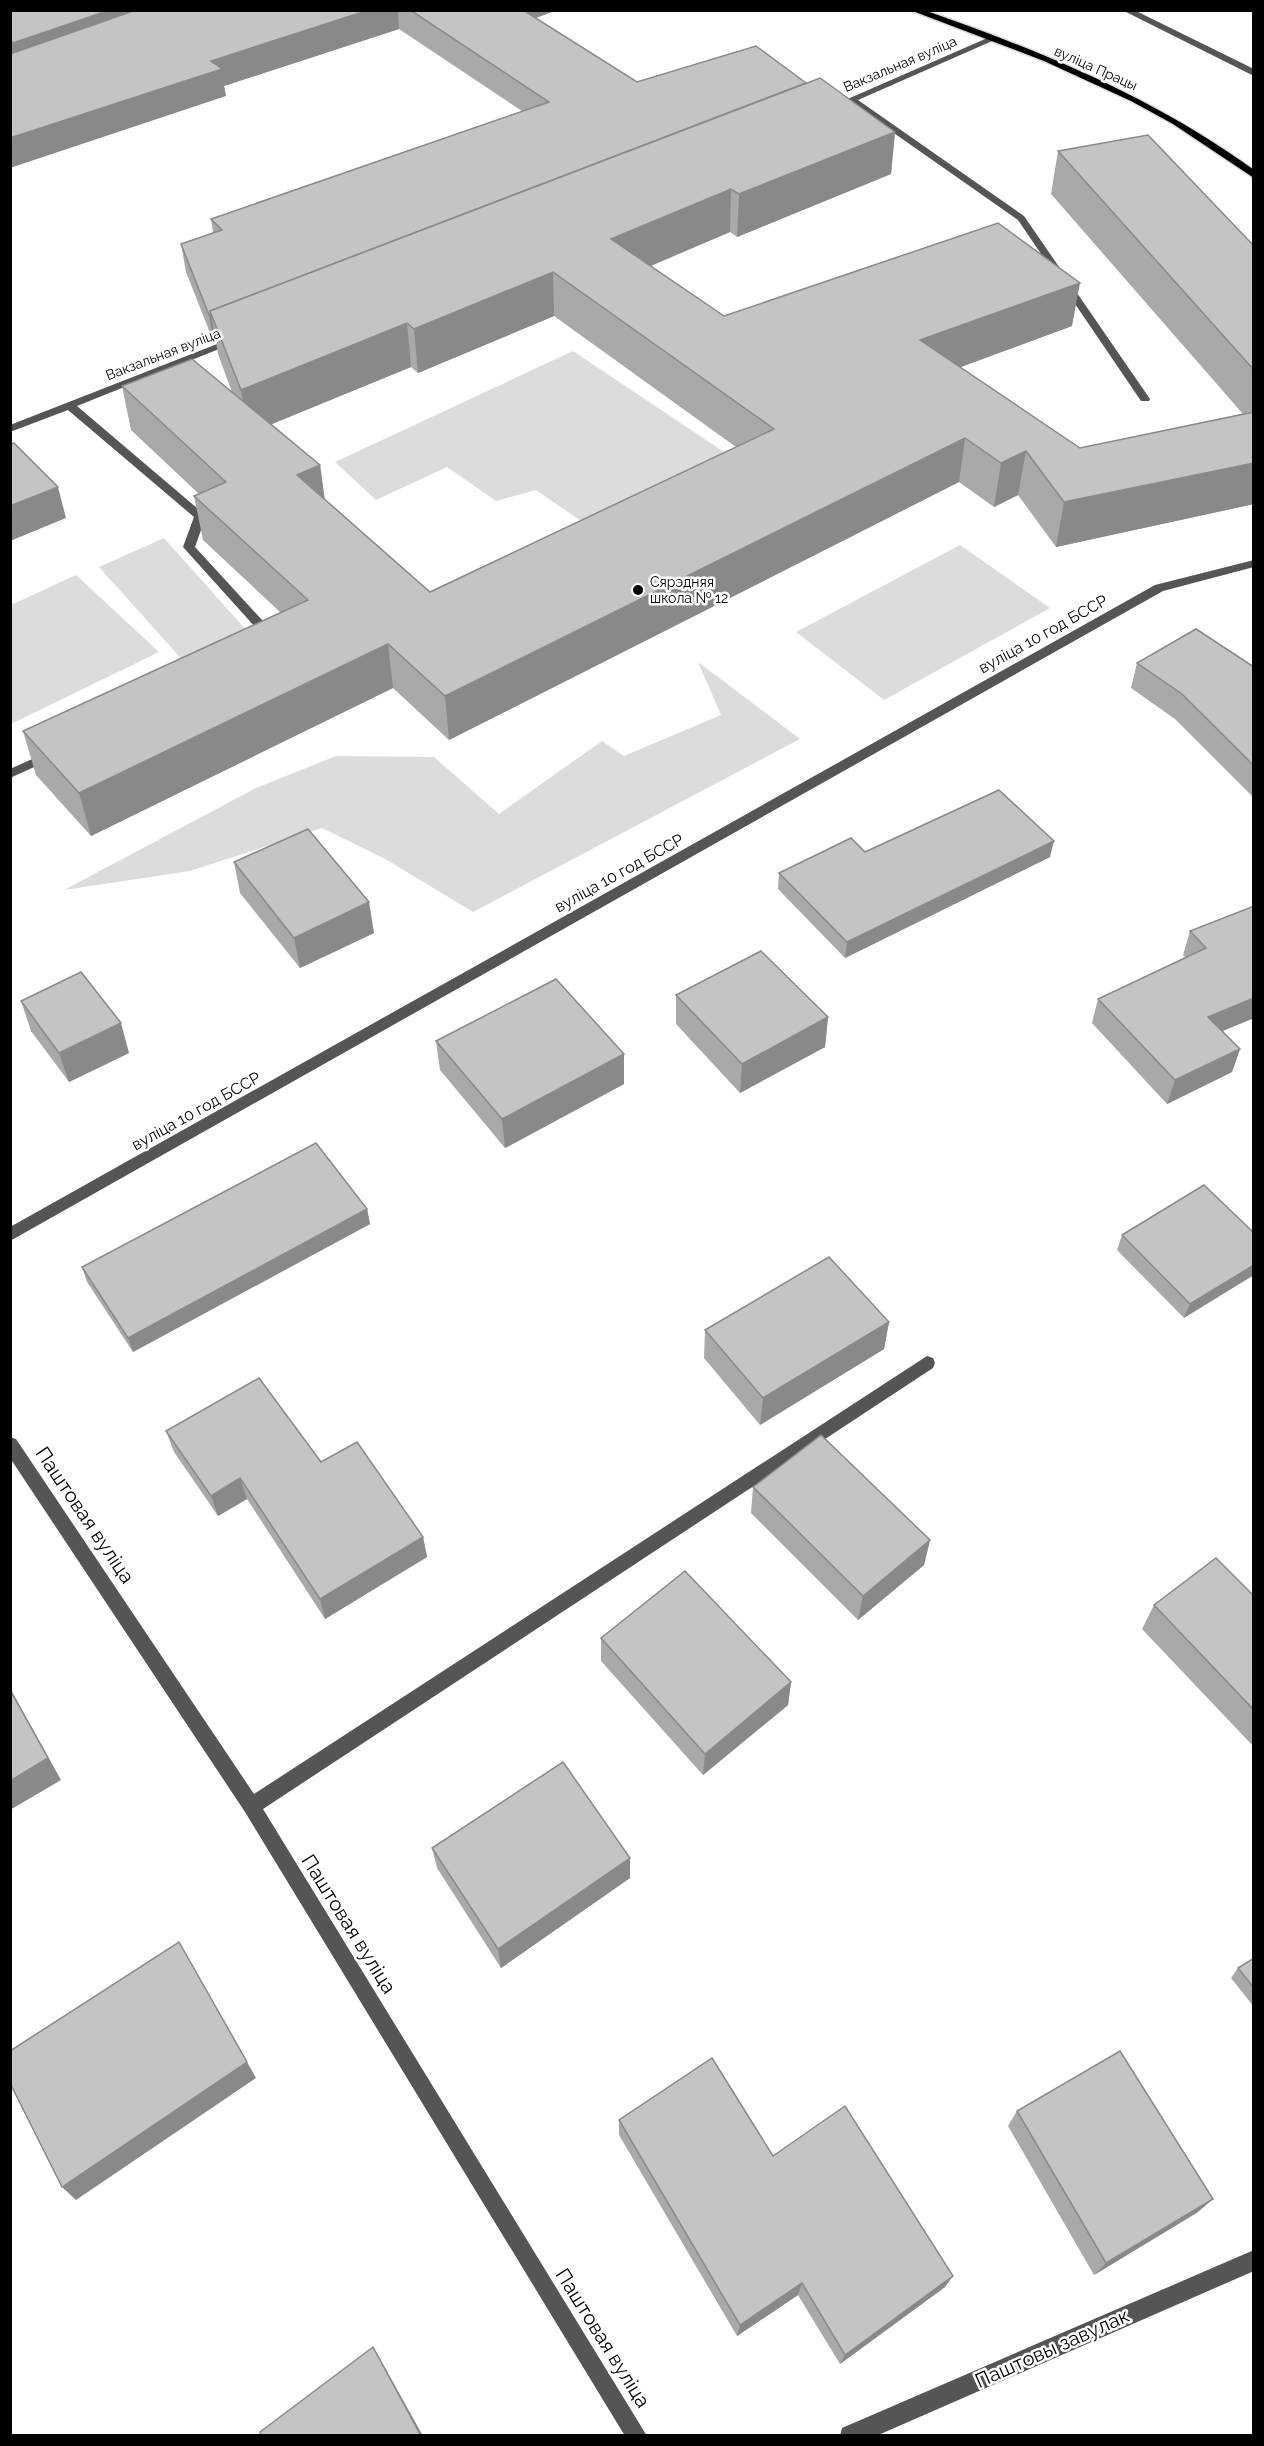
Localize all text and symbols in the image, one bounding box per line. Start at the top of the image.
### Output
street label: Вакзальная вуліца [841,33,959,95]
street label: вуліца Працы [1052,43,1140,93]
street label: Вакзальная вуліца [103,325,223,383]
place label: Сярэдняя школа № 12 [650,574,728,606]
marker: Сярэдняя школа № 12 [631,583,645,597]
street label: вуліца 10 год БССР [975,591,1111,677]
street label: вуліца 10 год БССР [551,830,687,916]
street label: вуліца 10 год БССР [128,1068,264,1154]
street label: Паштовая вуліца [30,1442,140,1588]
street label: Паштовая вуліца [297,1850,401,1998]
street label: Паштовая вуліца [551,2264,655,2412]
street label: Паштовы завулак [971,2303,1133,2393]

